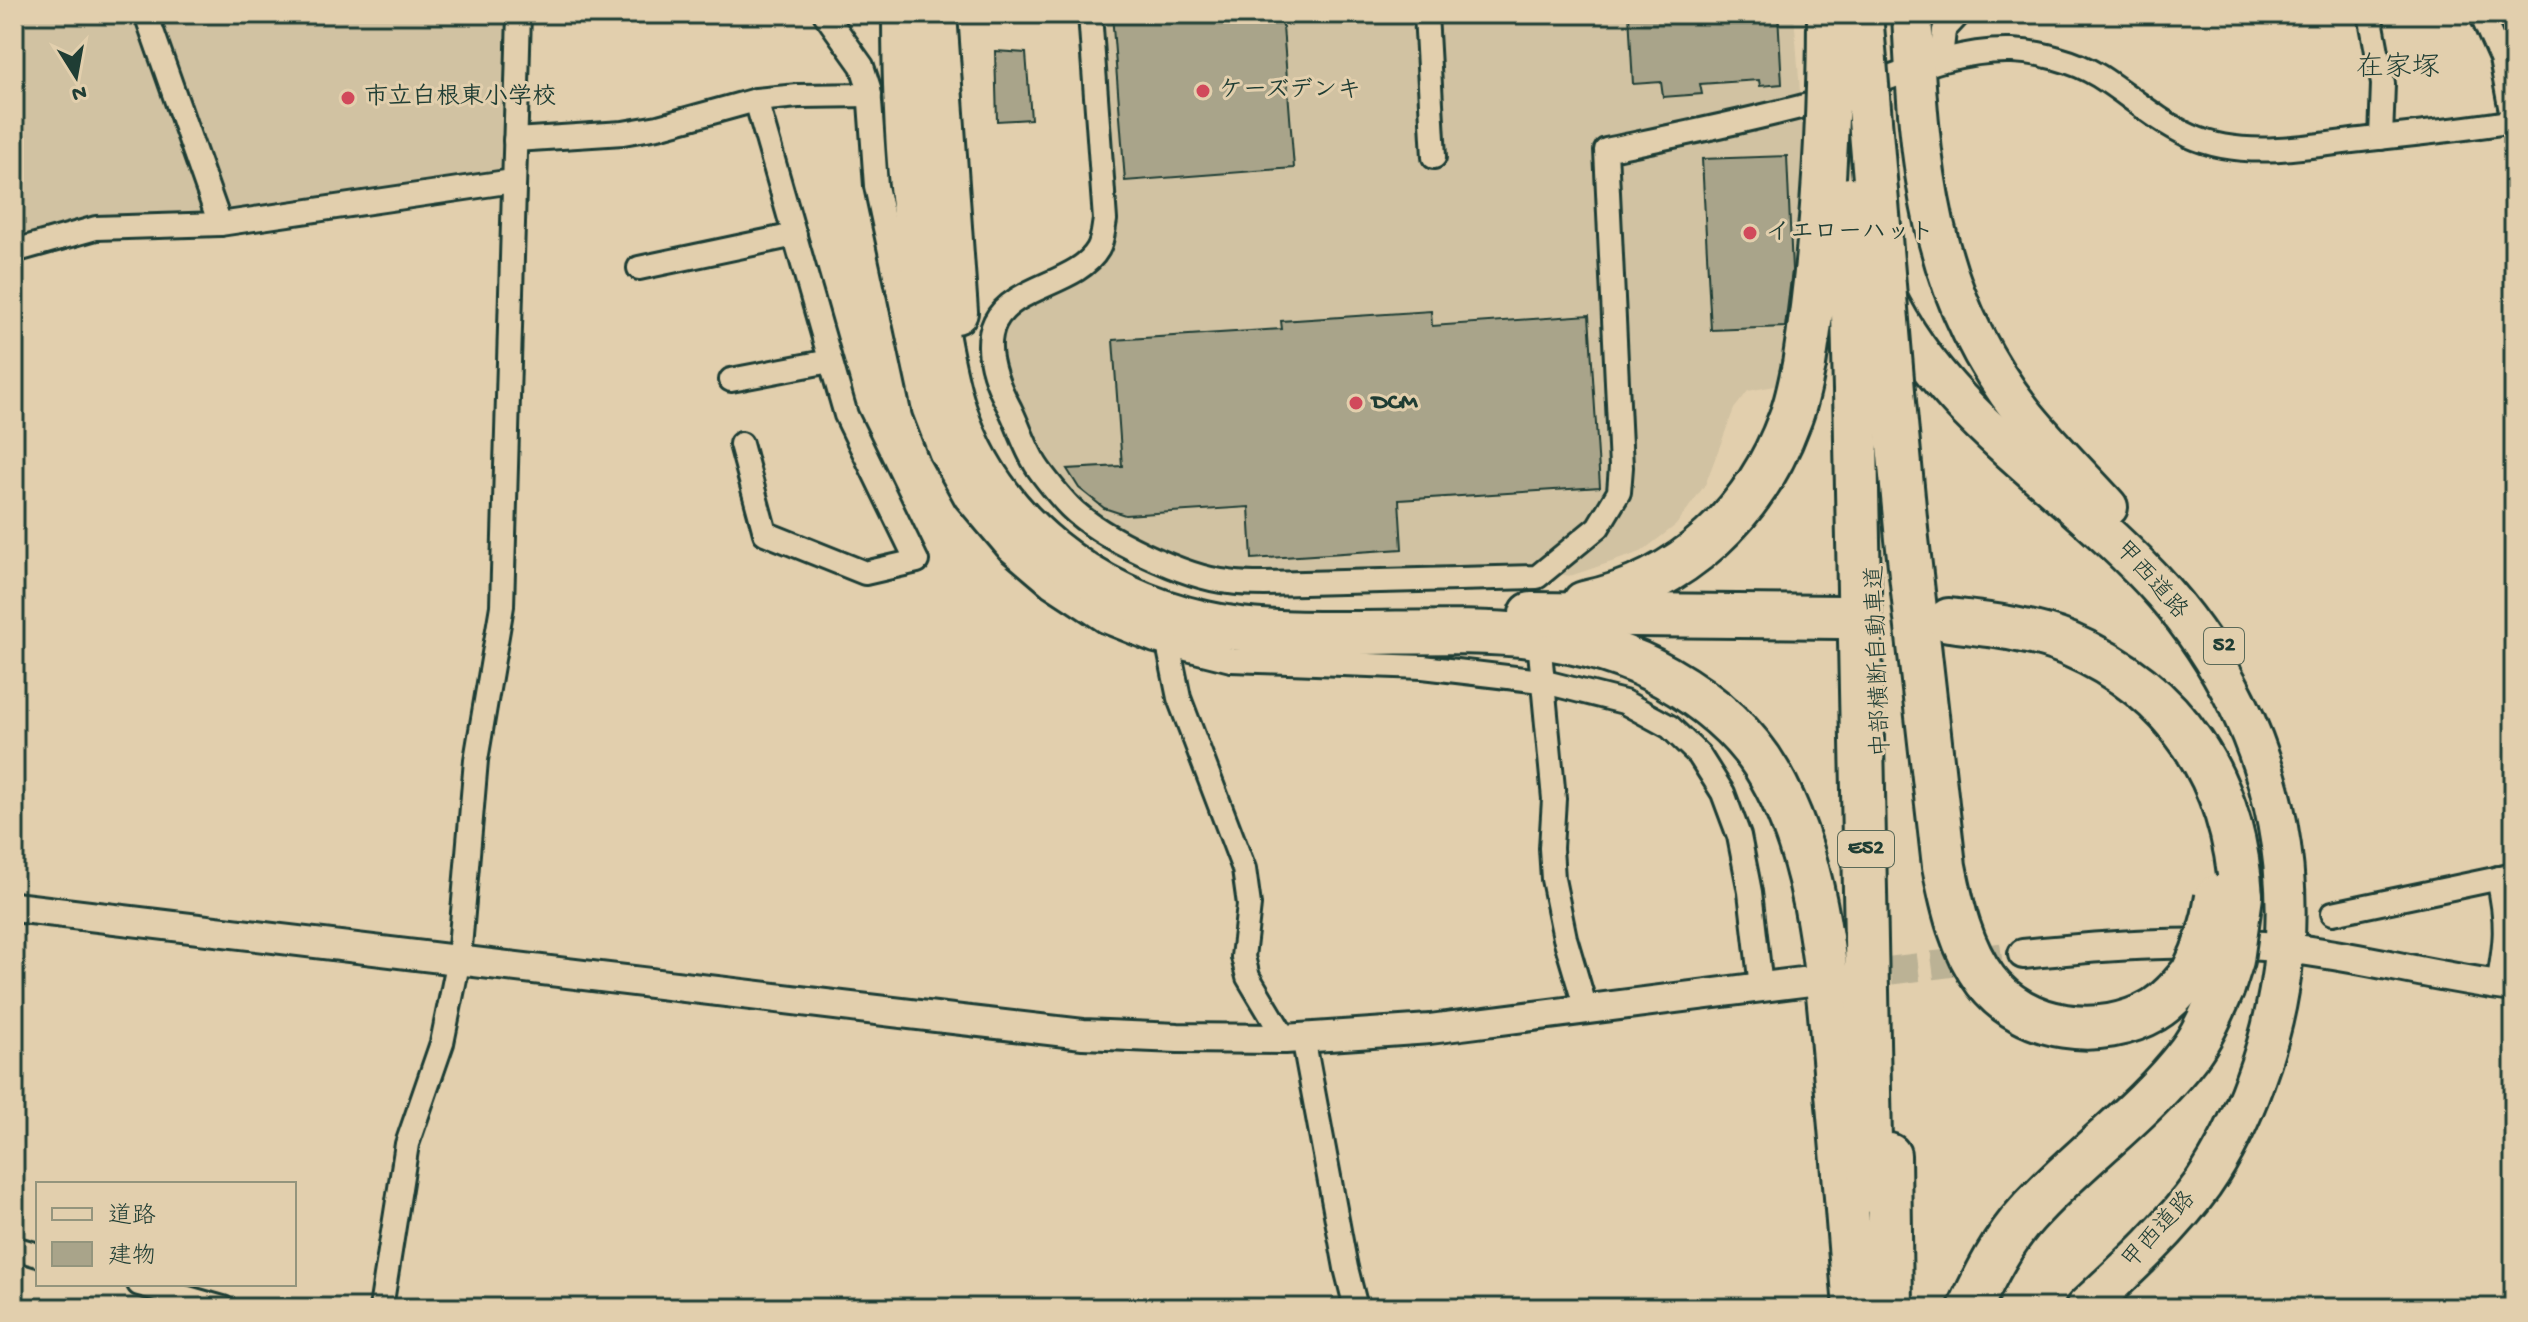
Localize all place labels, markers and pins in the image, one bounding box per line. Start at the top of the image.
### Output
place label: ケーズデンキ [1219,77,1361,106]
marker: ケーズデンキ [1194,82,1212,100]
place label: 市立白根東小学校 [364,83,556,113]
marker: 市立白根東小学校 [339,89,357,107]
place label: イエローハット [1766,219,1934,248]
marker: イエローハット [1741,224,1759,242]
place label: DCM [1370,389,1419,418]
marker: DCM [1347,394,1365,412]

